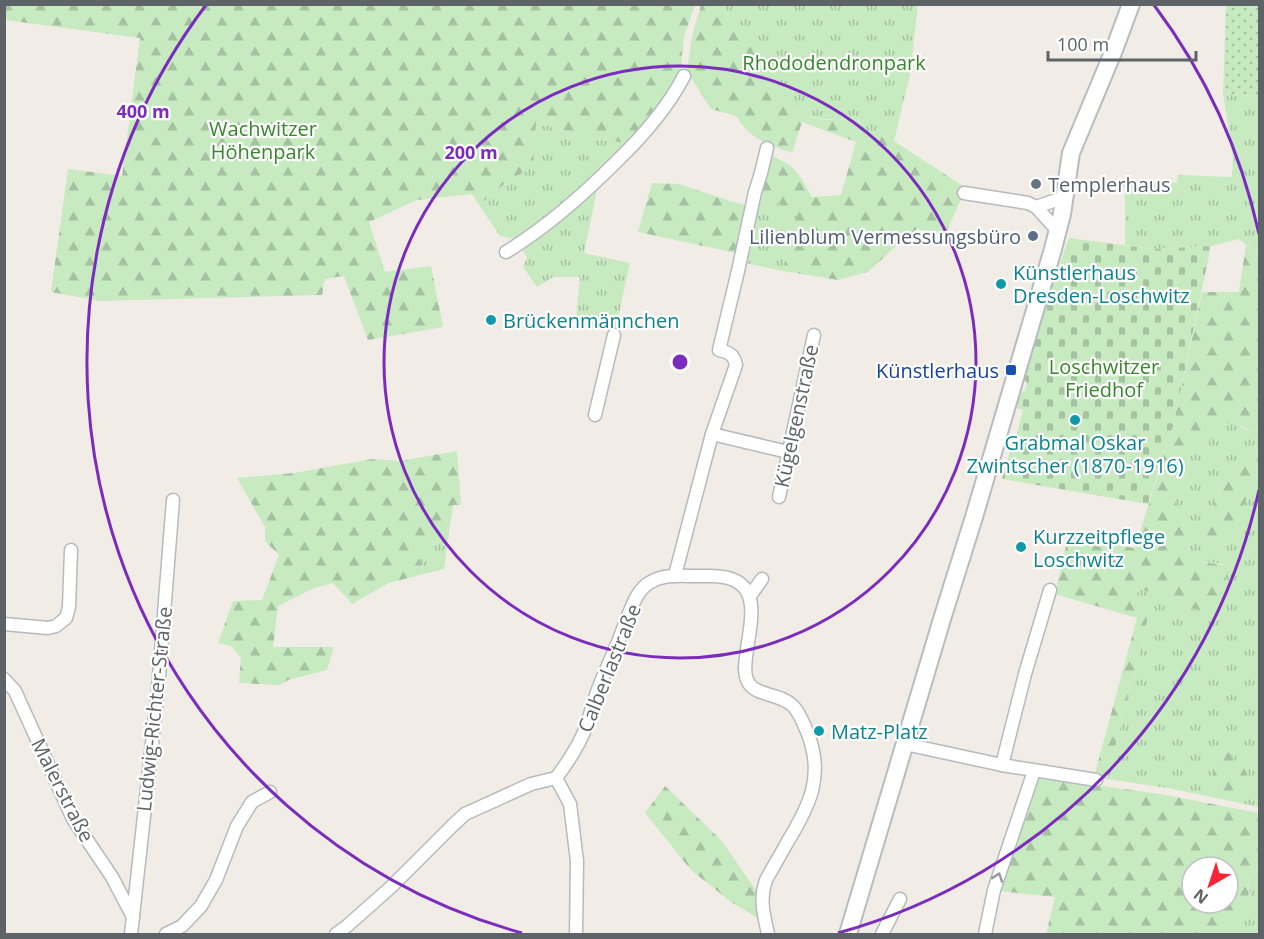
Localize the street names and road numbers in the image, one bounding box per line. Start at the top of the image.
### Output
street label: Kügelgenstraße [768,342,824,490]
street label: Calberlastraße [571,600,647,736]
street label: Ludwig-Richter-Straße [130,605,178,813]
street label: Malerstraße [25,733,101,847]

